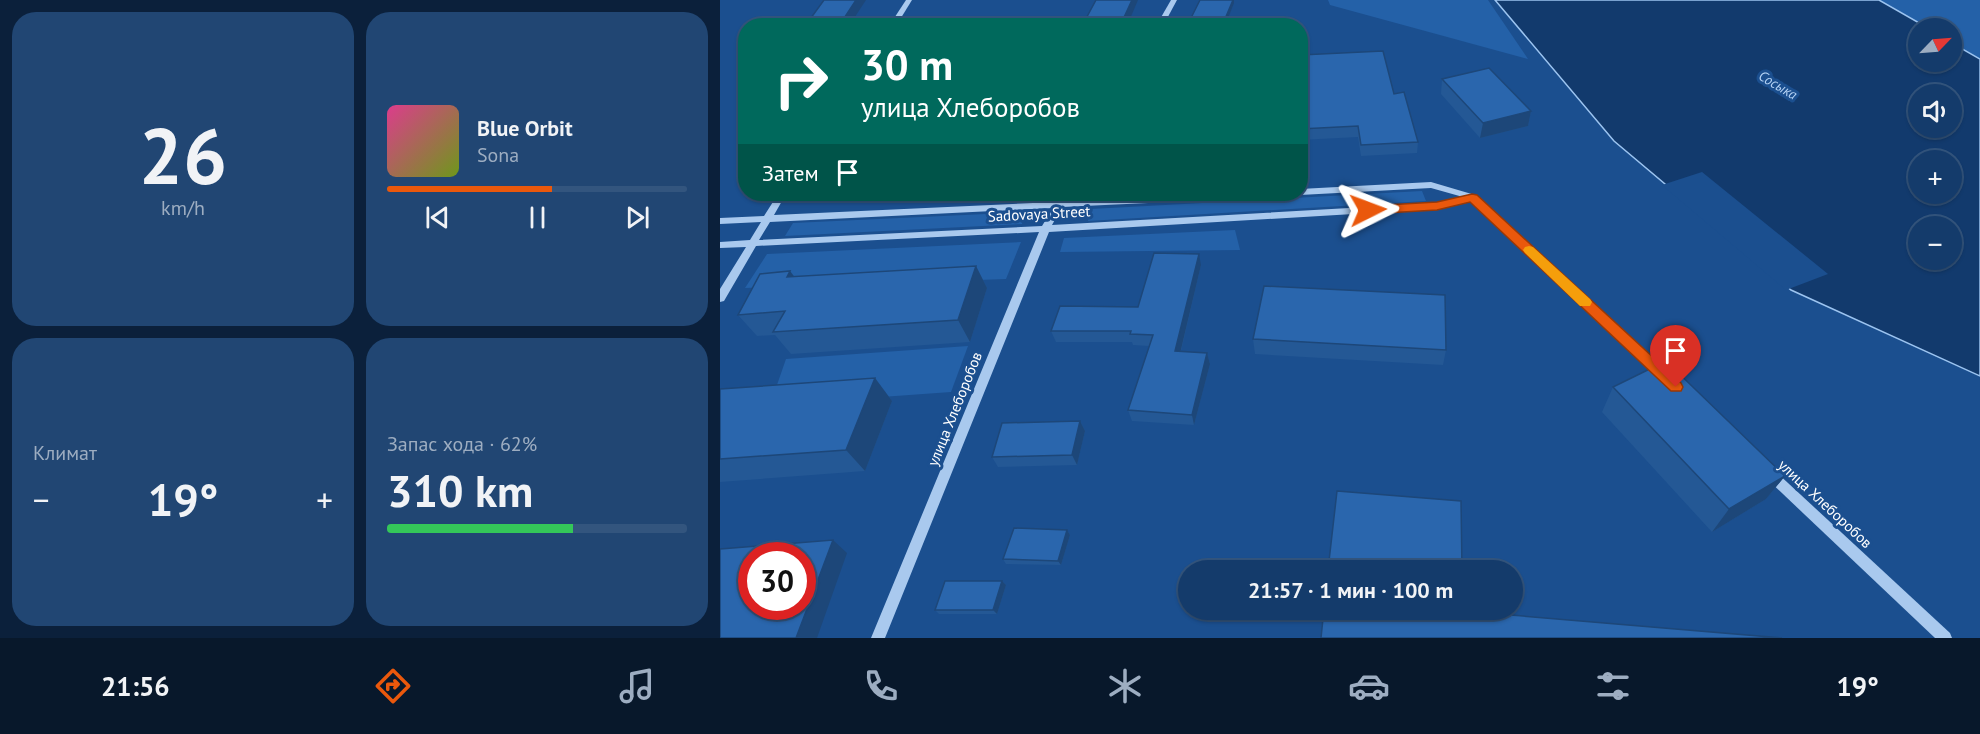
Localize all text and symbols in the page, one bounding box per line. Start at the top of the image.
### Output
north arrow [1908,18,1962,72]
map controls [1908,18,1962,270]
text: 30 m [861,37,953,92]
icon: right [762,42,840,120]
water label: Сосыка [1755,67,1801,104]
button: sound [1908,84,1962,138]
text: улица Хлеборобов [861,90,1080,124]
text: 26 [139,105,227,206]
text: Blue Orbit [477,114,573,142]
text: Sona [477,142,519,168]
button: + [1908,150,1962,204]
icon: arrive [831,156,864,189]
text: Затем [762,159,819,187]
position arrow [1336,178,1400,242]
text: km/h [161,195,205,221]
icon: previous [421,201,454,234]
icon: pause [521,201,554,234]
icon: next [621,201,654,234]
street label: Sadovaya Street [987,201,1091,226]
button: − [1908,216,1962,270]
pin [1650,325,1701,387]
icon: arrive [1659,334,1692,367]
street label: улица Хлеборобов [923,349,986,469]
text: Запас хода · 62% [387,431,537,457]
text: Климат [33,440,97,466]
street label: улица Хлеборобов [1774,455,1876,552]
text: 310 km [387,461,533,519]
text: 19° [148,470,218,528]
text: − [33,478,50,521]
text: + [316,478,333,521]
speed limit sign: 30 [738,542,816,620]
text: 21:57 · 1 мин · 100 m [1248,576,1453,604]
icon: directions [372,665,414,707]
icon: music [616,665,658,707]
icon: phone [860,665,902,707]
icon: climate [1104,665,1146,707]
icon: car [1348,665,1390,707]
icon: filters [1592,665,1634,707]
text: 21:56 [101,669,170,703]
text: 19° [1836,669,1879,703]

